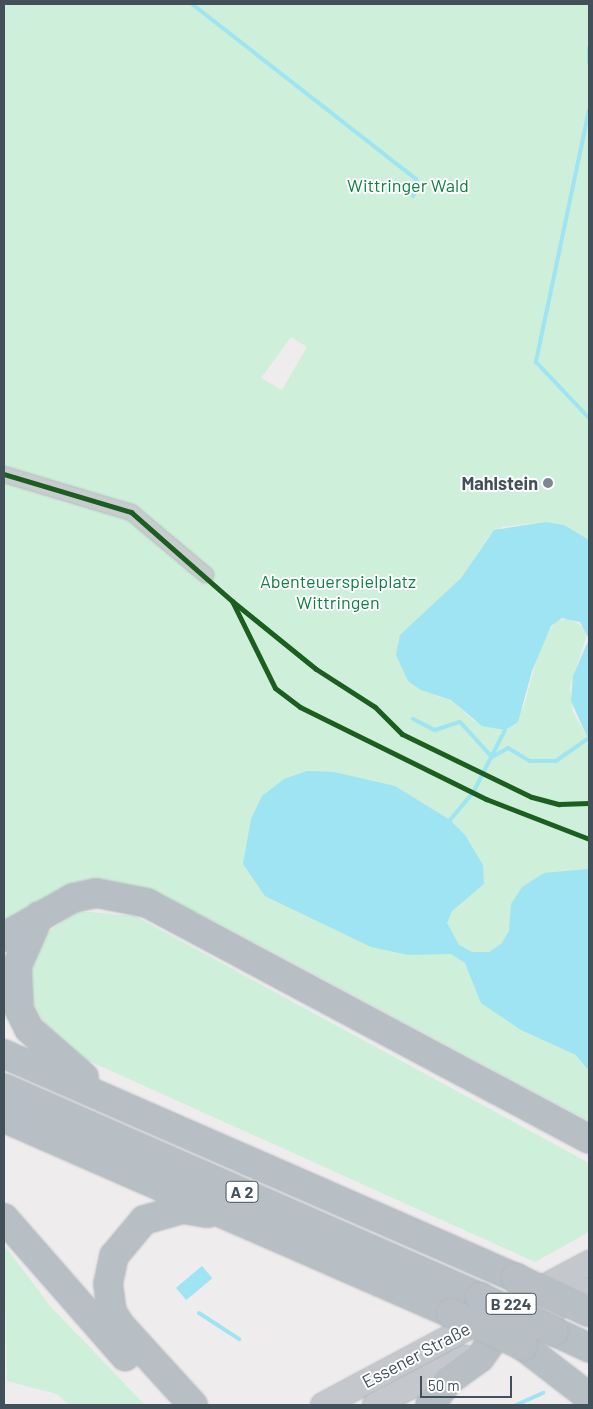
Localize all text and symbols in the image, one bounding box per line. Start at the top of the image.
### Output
park label: Wittringer Wald [347,174,469,196]
place label: Mahlstein [461,472,538,494]
marker: Mahlstein [542,477,554,489]
park label: Abenteuerspielplatz Wittringen [260,571,416,614]
road number: A 2 [224,1178,260,1206]
road number: B 224 [485,1290,537,1318]
street label: Essener Straße [358,1317,474,1393]
scale bar [423,1366,516,1398]
text: 50 m [428,1376,460,1394]

